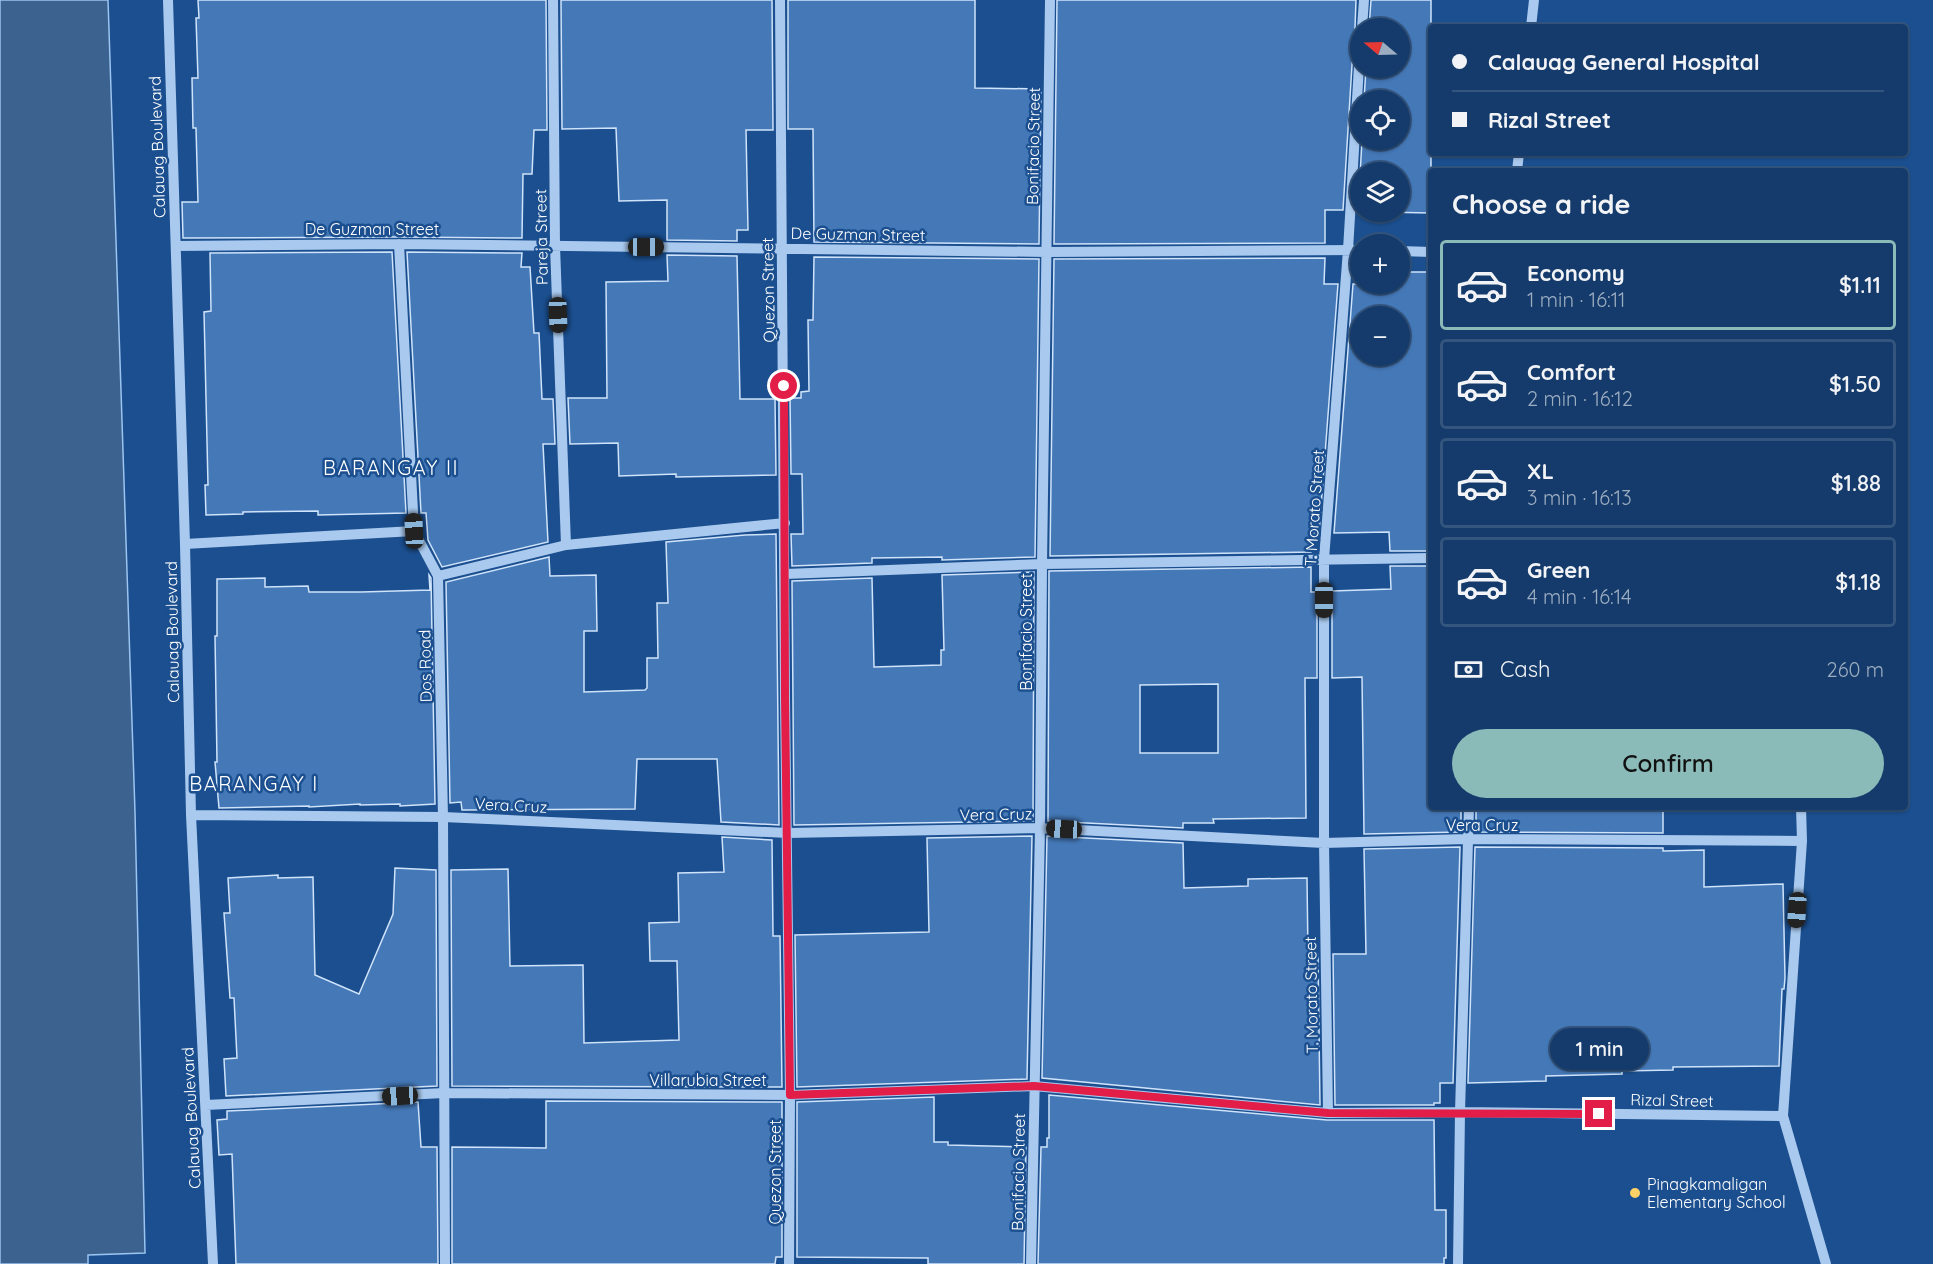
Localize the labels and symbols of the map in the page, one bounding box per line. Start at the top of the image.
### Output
north arrow [1350,18,1410,78]
street label: Calauag Boulevard [145,76,169,218]
street label: Bonifacio Street [1022,87,1044,205]
street label: Pareja Street [530,189,552,285]
street label: De Guzman Street [305,219,439,239]
street label: De Guzman Street [791,223,925,245]
street label: Quezon Street [757,237,779,343]
car [628,238,664,256]
car [548,297,568,333]
route start [770,372,797,399]
street label: T. Morato Street [1300,449,1328,567]
district label: BARANGAY II [323,455,459,480]
car [404,513,424,549]
street label: Calauag Boulevard [161,561,183,703]
street label: Bonifacio Street [1016,573,1036,691]
car [1315,582,1333,618]
street label: Dos Road [414,629,436,703]
district label: BARANGAY I [189,771,319,796]
street label: Vera Cruz [474,793,548,817]
street label: Vera Cruz [959,803,1033,825]
street label: Vera Cruz [1446,815,1518,835]
car [1046,819,1082,839]
car [1787,891,1807,929]
street label: T. Morato Street [1300,936,1322,1054]
callout: 1 min [1550,1027,1648,1069]
street label: Calauag Boulevard [177,1047,205,1189]
street label: Villarubia Street [649,1070,767,1090]
car [382,1086,418,1106]
street label: Rizal Street [1630,1089,1714,1111]
route end [1585,1100,1612,1127]
street label: Bonifacio Street [1007,1113,1029,1231]
street label: Quezon Street [765,1119,785,1225]
place label: Pinagkamaligan Elementary School [1647,1174,1786,1212]
marker: Pinagkamaligan Elementary School [1628,1186,1642,1200]

